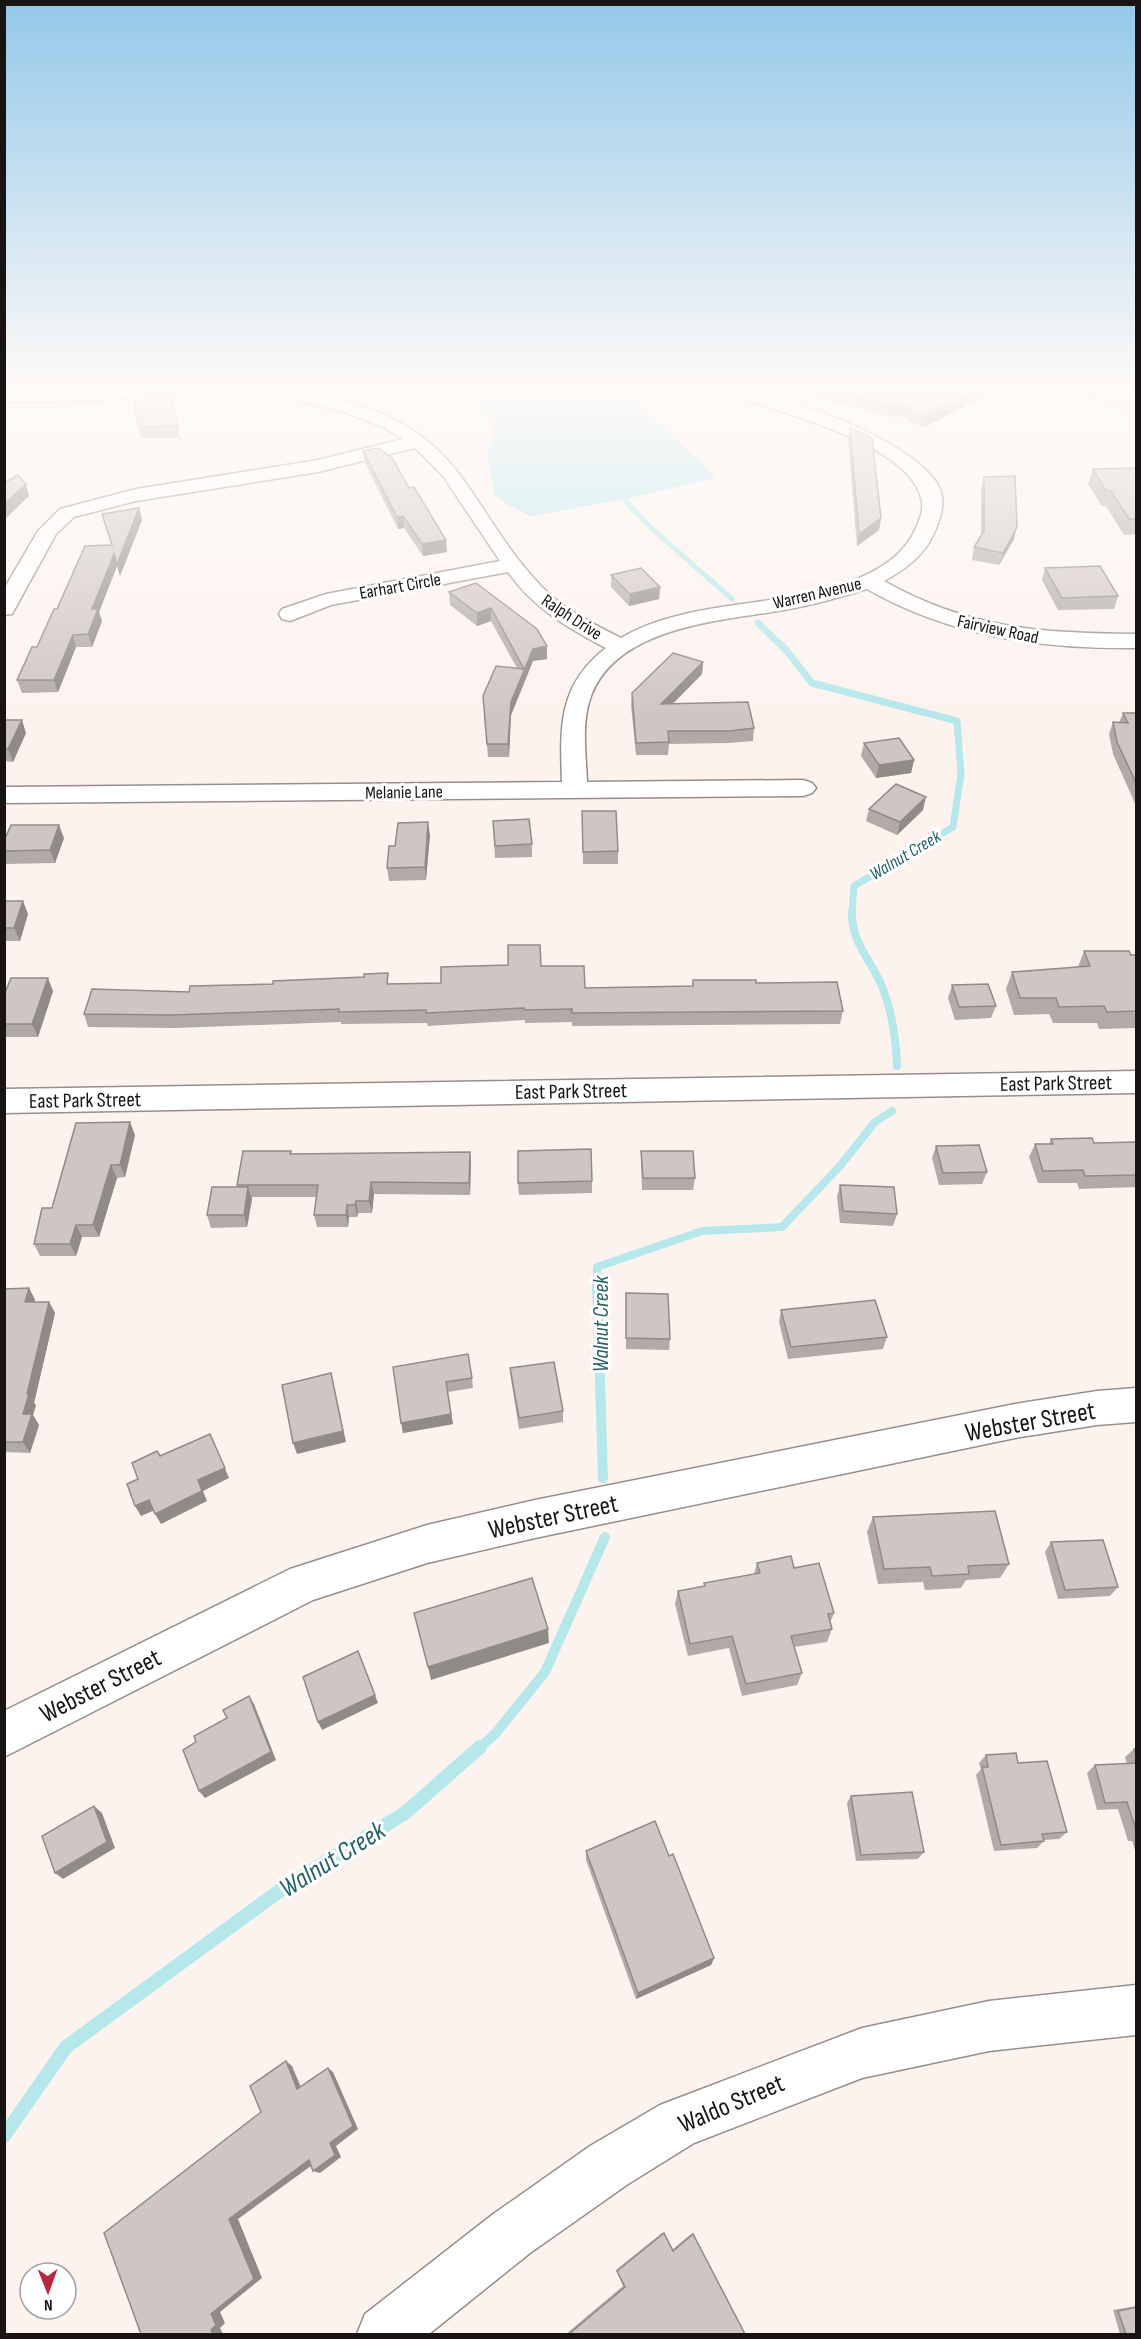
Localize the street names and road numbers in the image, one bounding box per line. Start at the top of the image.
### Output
street label: Earhart Circle [358,569,442,604]
street label: Warren Avenue [771,573,863,614]
street label: Ralph Drive [538,590,606,645]
street label: Fairview Road [955,611,1040,648]
street label: Melanie Lane [365,781,443,804]
street label: East Park Street [1000,1070,1112,1097]
street label: East Park Street [515,1078,627,1105]
street label: East Park Street [29,1087,141,1114]
street label: Webster Street [963,1396,1098,1449]
street label: Webster Street [486,1489,621,1546]
street label: Webster Street [35,1643,166,1730]
street label: Waldo Street [674,2068,789,2140]

